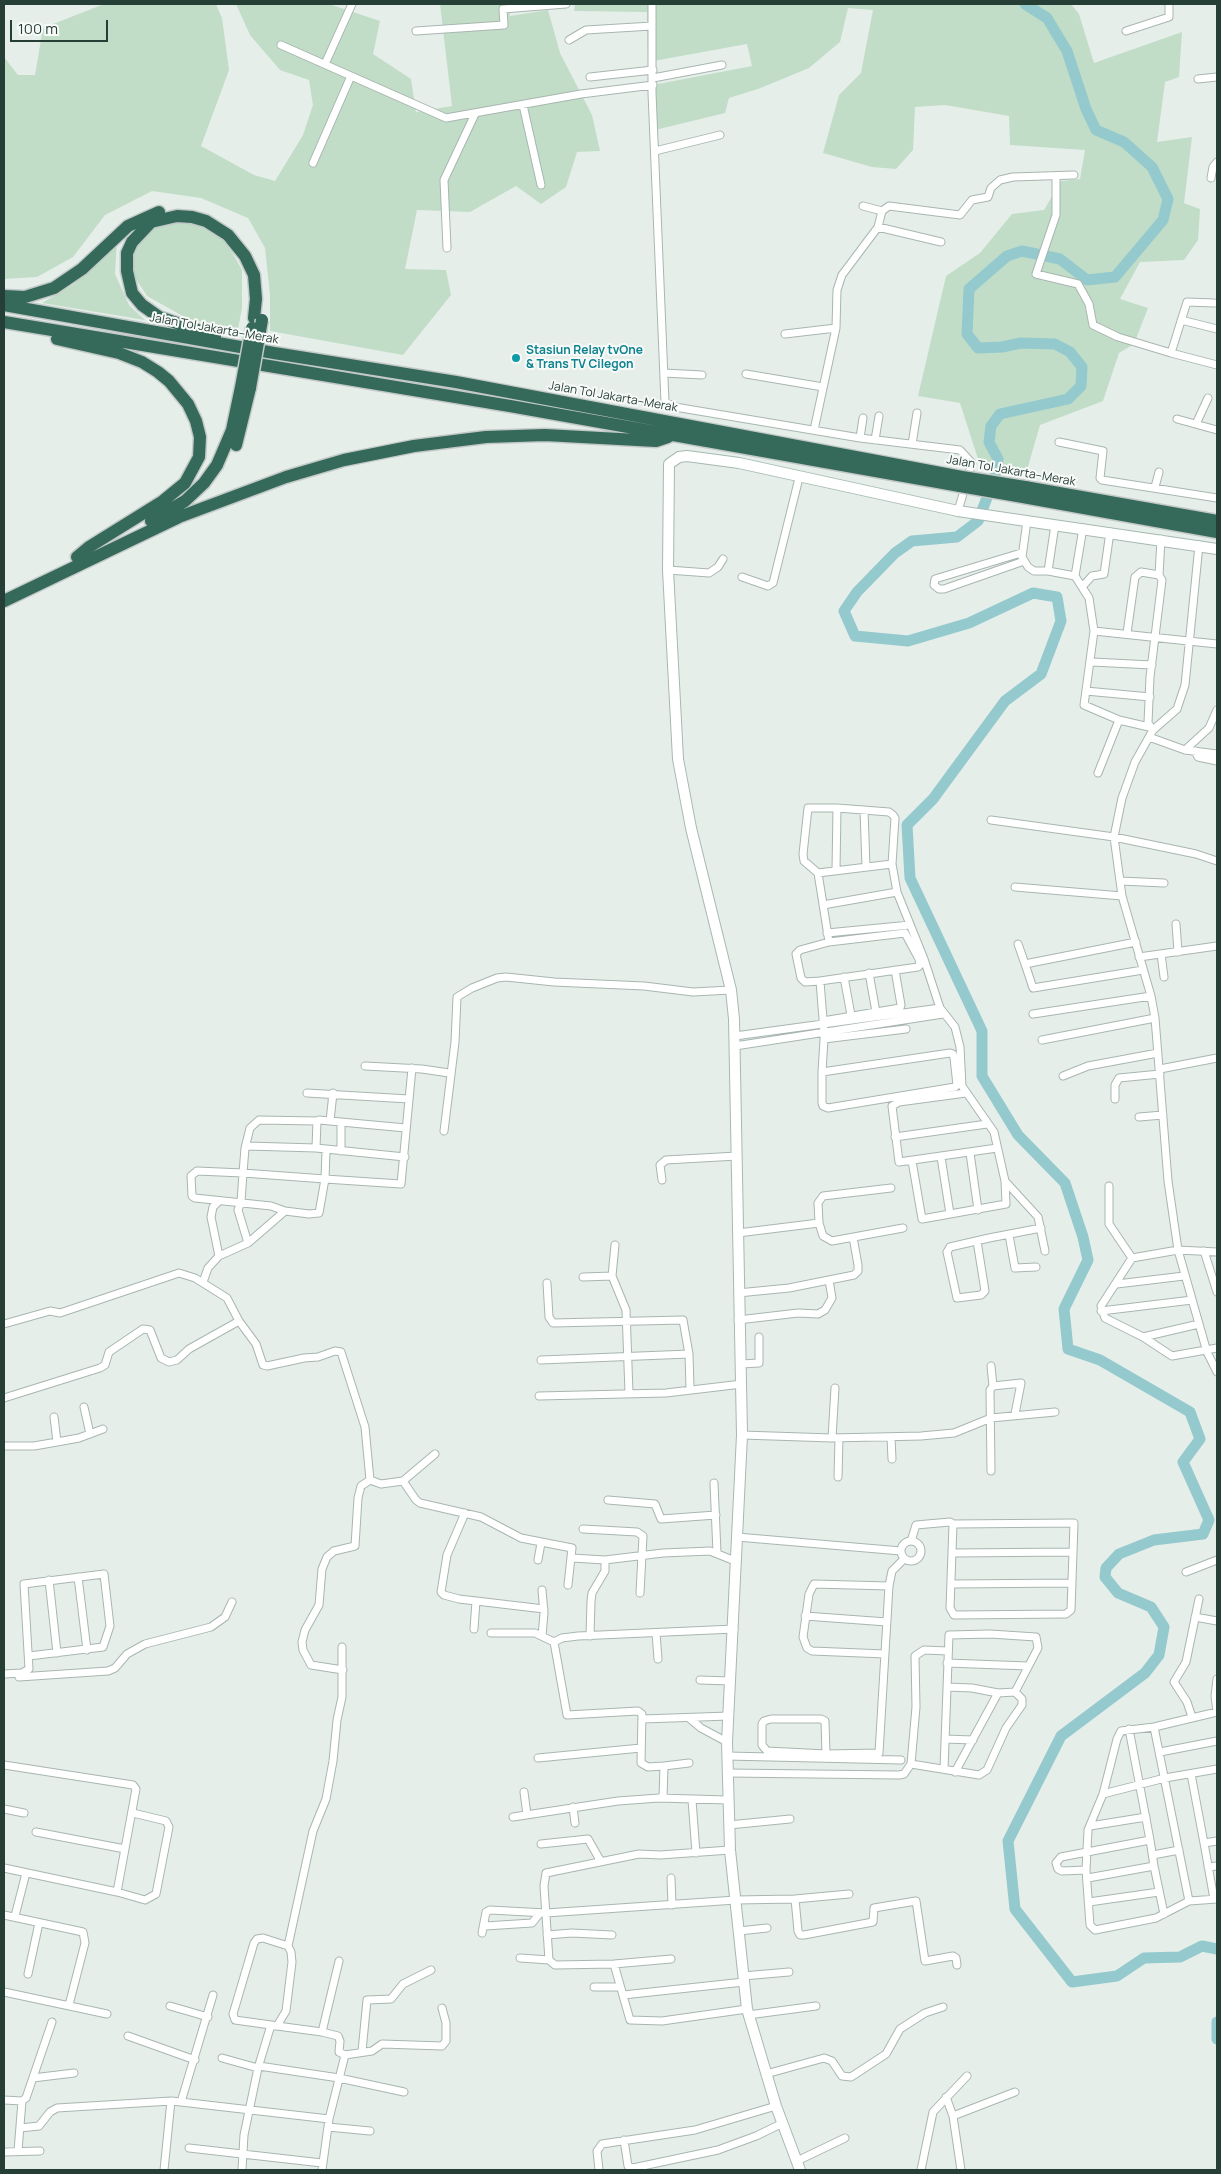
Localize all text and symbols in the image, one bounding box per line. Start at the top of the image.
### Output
scale bar [12,10,110,42]
text: 100 m [18,18,58,39]
street label: Jalan Tol Jakarta–Merak [148,311,280,347]
place label: Stasiun Relay tvOne & Trans TV Cilegon [526,344,643,372]
marker: Stasiun Relay tvOne & Trans TV Cilegon [510,352,522,364]
street label: Jalan Tol Jakarta–Merak [547,379,679,415]
street label: Jalan Tol Jakarta–Merak [945,453,1077,489]

